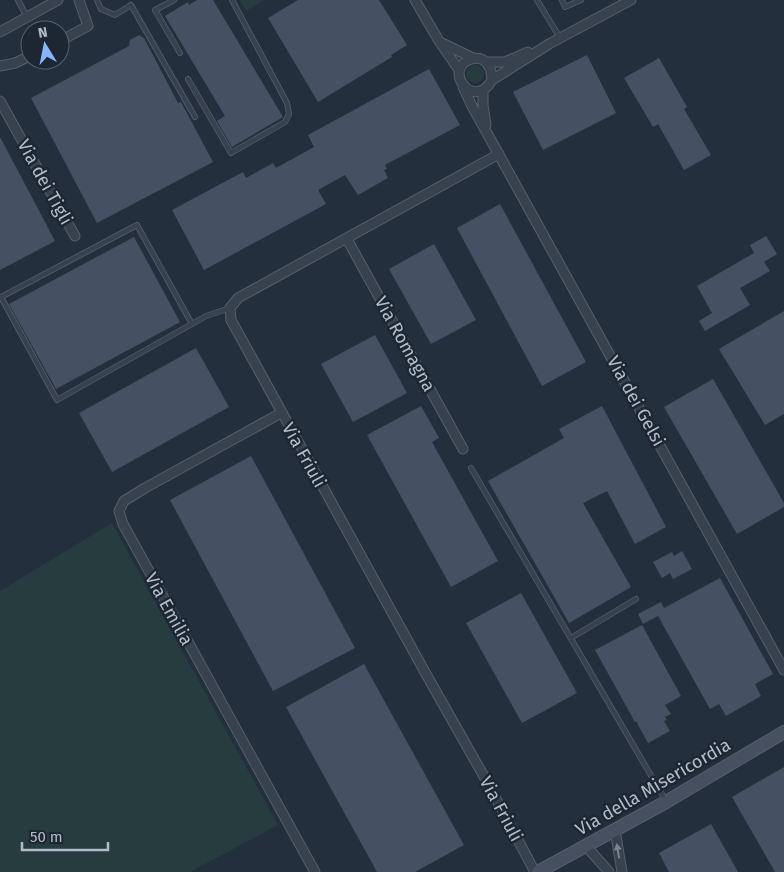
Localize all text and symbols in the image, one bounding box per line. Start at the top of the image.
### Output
north arrow [20,20,70,70]
text: N [37,24,49,42]
street label: Via dei Tigli [13,135,77,229]
street label: Via Romagna [370,293,440,395]
street label: Via dei Gelsi [602,352,670,450]
street label: Via Friuli [277,419,331,491]
street label: Via Emilia [140,569,198,649]
street label: Via della Misericordia [572,734,734,840]
street label: Via Friuli [475,773,527,845]
scale bar [22,820,109,852]
text: 50 m [30,828,63,846]
one-way arrow [614,843,622,859]

